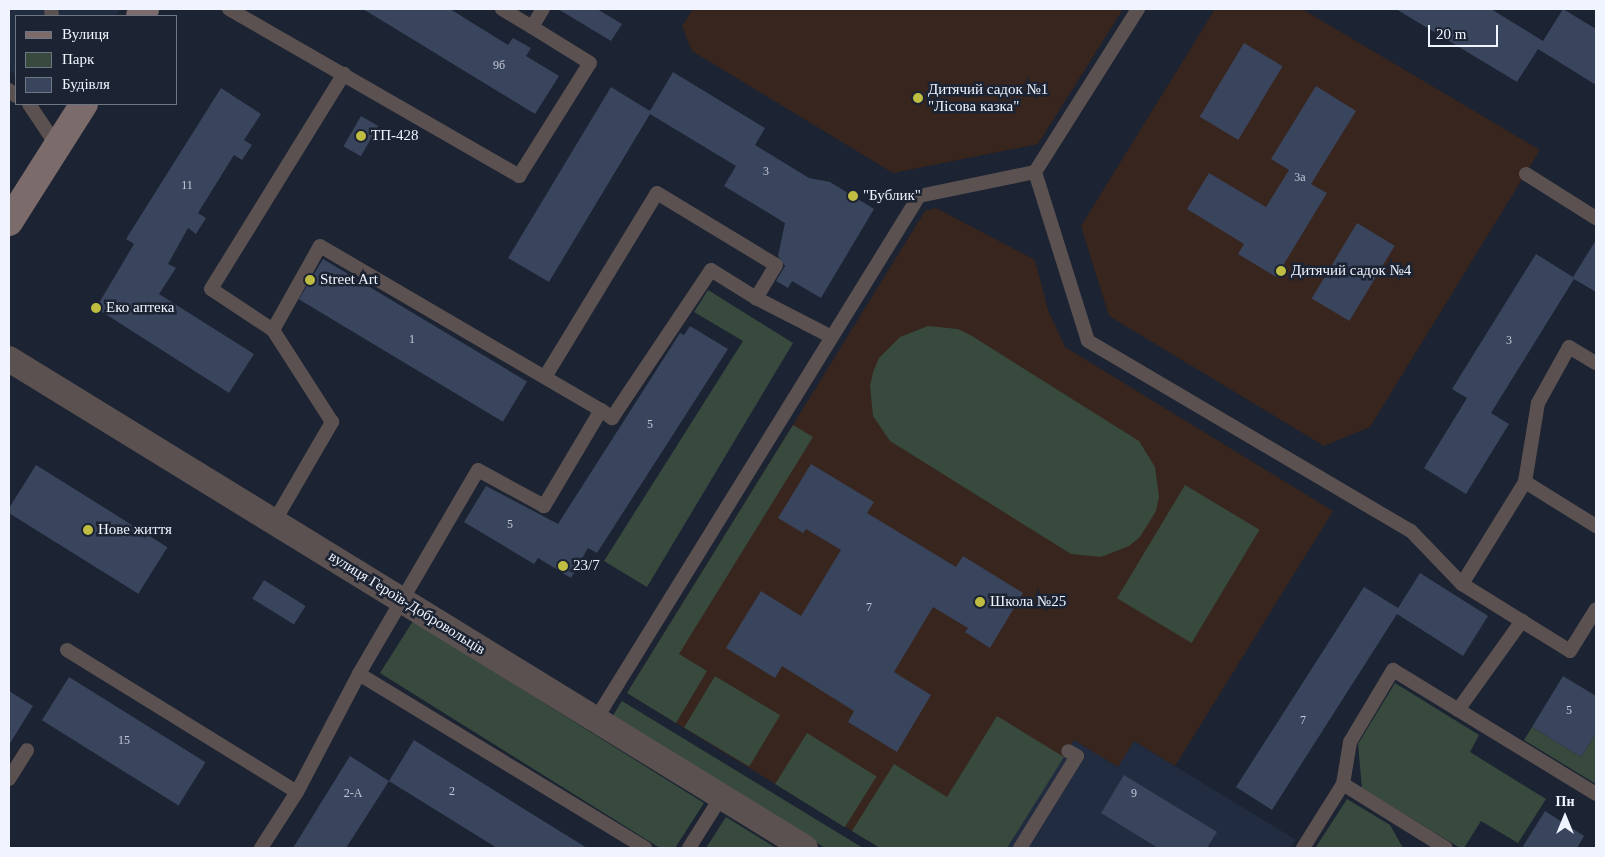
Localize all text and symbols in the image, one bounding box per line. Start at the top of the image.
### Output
legend [15,15,178,105]
scale bar [1430,15,1500,47]
text: Вулиця [62,26,109,42]
text: 20 m [1436,26,1466,42]
text: Парк [62,51,94,67]
house number: 9б [493,59,505,73]
text: Будівля [62,76,110,92]
place label: Дитячий садок №1 "Лісова казка" [928,80,1048,115]
marker: Дитячий садок №1 "Лісова казка" [912,92,924,104]
place label: ТП-428 [371,127,418,145]
marker: ТП-428 [355,130,367,142]
house number: 3 [763,165,769,179]
house number: 3а [1294,171,1306,185]
house number: 11 [181,179,193,193]
place label: "Бублик" [863,187,921,205]
marker: "Бублик" [847,190,859,202]
place label: Дитячий садок №4 [1291,262,1411,280]
marker: Дитячий садок №4 [1275,265,1287,277]
place label: Street Art [320,271,379,289]
marker: Street Art [304,274,316,286]
place label: Еко аптека [106,299,174,317]
marker: Еко аптека [90,302,102,314]
house number: 1 [409,333,415,347]
house number: 3 [1506,334,1512,348]
house number: 5 [647,418,653,432]
house number: 5 [507,518,513,532]
place label: Нове життя [98,521,172,539]
marker: Нове життя [82,524,94,536]
street label: вулиця Героїв-Добровольців [325,547,489,659]
place label: 23/7 [573,557,600,575]
marker: 23/7 [557,560,569,572]
place label: Школа №25 [990,593,1066,611]
marker: Школа №25 [974,596,986,608]
house number: 7 [866,601,872,615]
house number: 5 [1566,704,1572,718]
house number: 7 [1300,714,1306,728]
house number: 15 [118,734,130,748]
house number: 2 [449,785,455,799]
house number: 2-А [344,787,362,801]
house number: 9 [1131,787,1137,801]
north arrow [1540,792,1590,842]
text: Пн [1556,794,1574,809]

